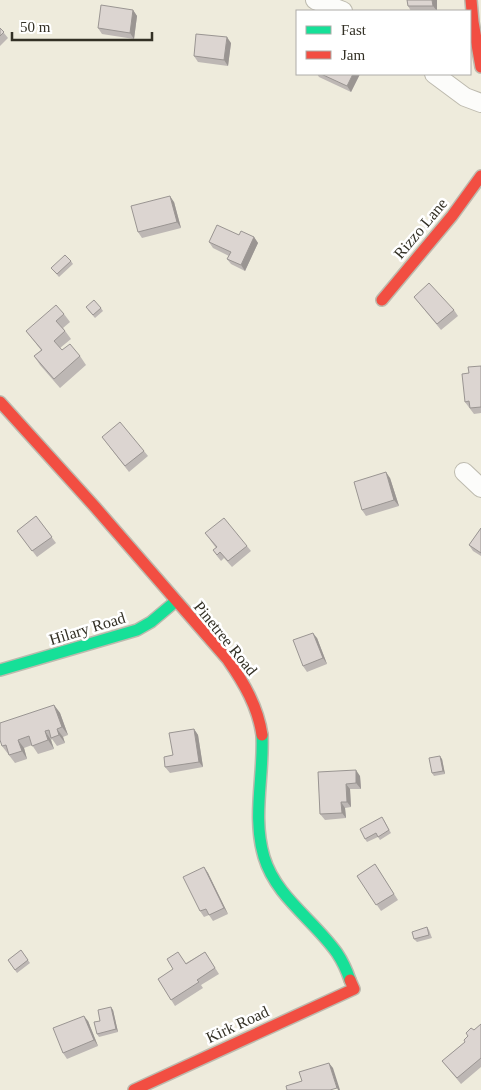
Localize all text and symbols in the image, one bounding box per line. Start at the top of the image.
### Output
scale bar [12,10,152,42]
legend [296,10,471,75]
text: 50 m [20,19,51,35]
text: Fast [341,22,367,38]
text: Jam [341,47,365,63]
street label: Rizzo Lane [390,195,450,262]
street label: Pinetree Road [191,598,261,679]
street label: Hilary Road [47,609,128,649]
street label: Kirk Road [203,1003,271,1046]

